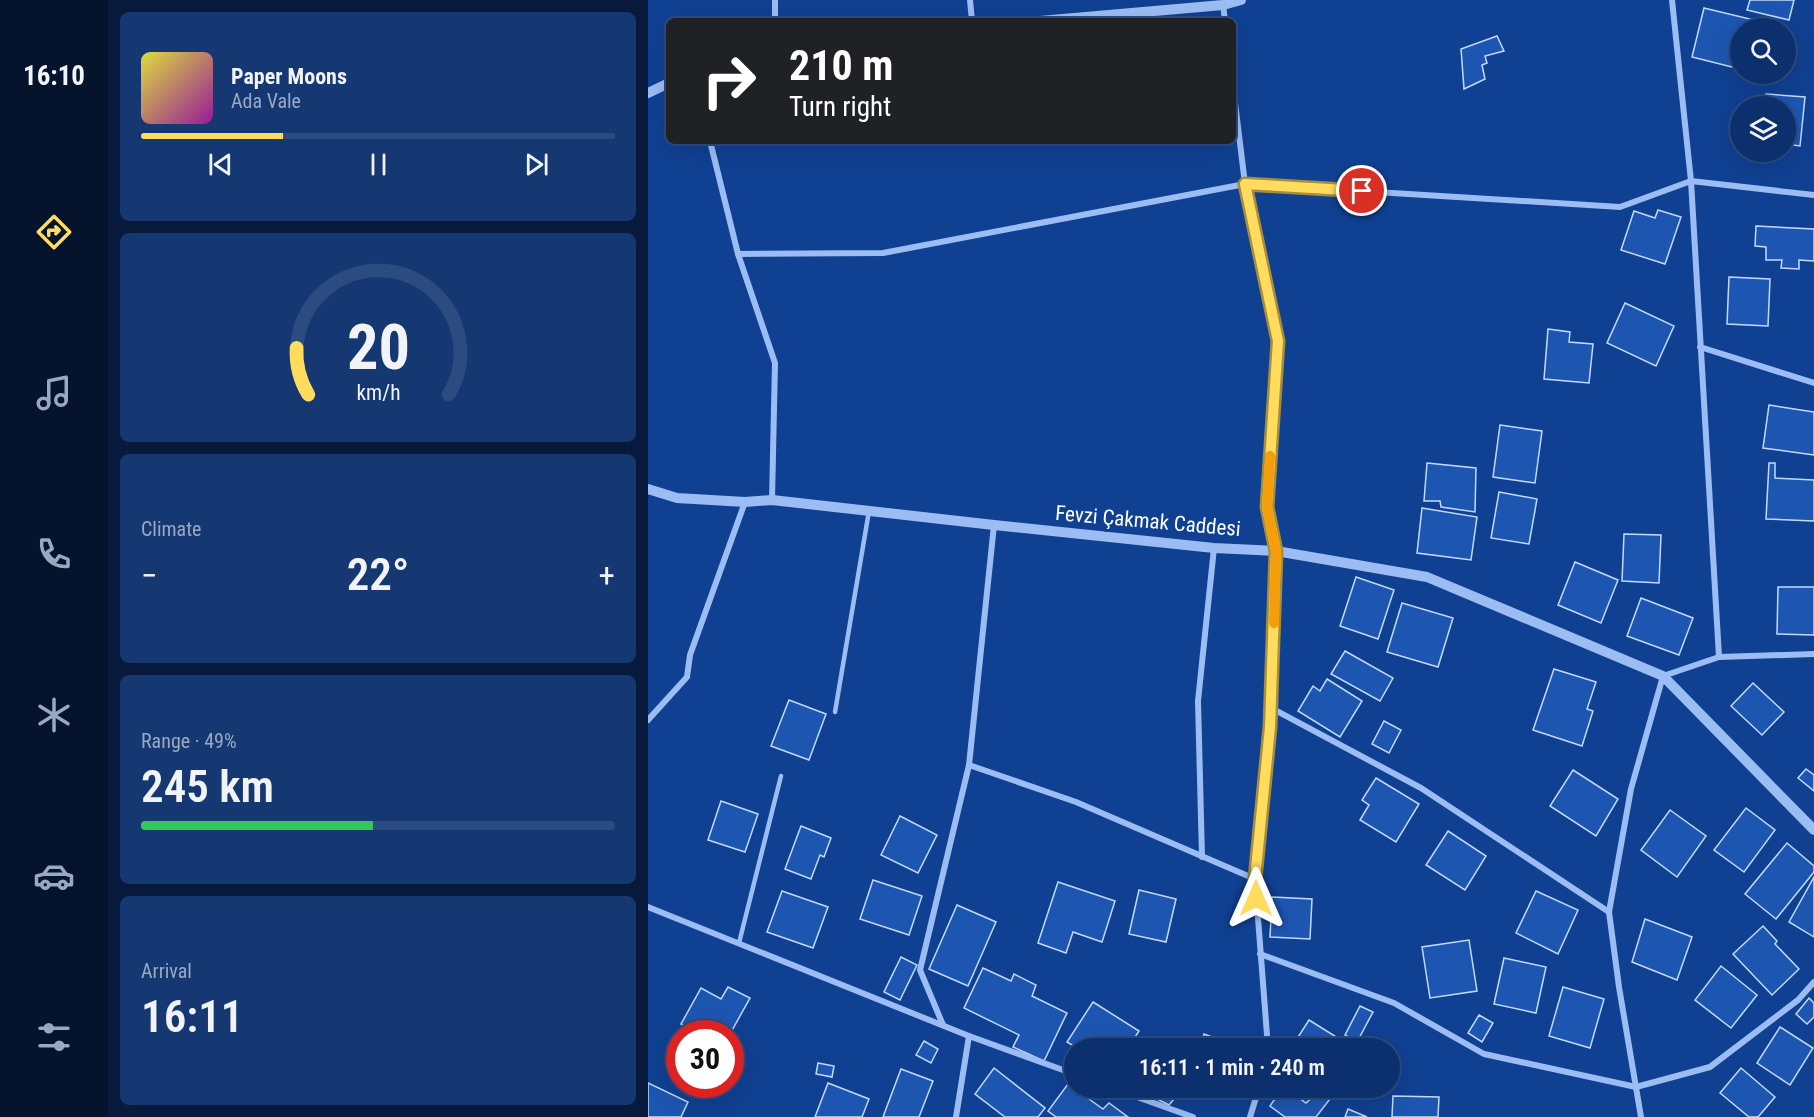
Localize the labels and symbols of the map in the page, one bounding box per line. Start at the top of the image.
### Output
pin [1336,165,1387,216]
street label: Fevzi Çakmak Caddesi [1054,501,1242,541]
position arrow [1224,866,1288,930]
speed limit sign: 30 [666,1020,744,1098]

